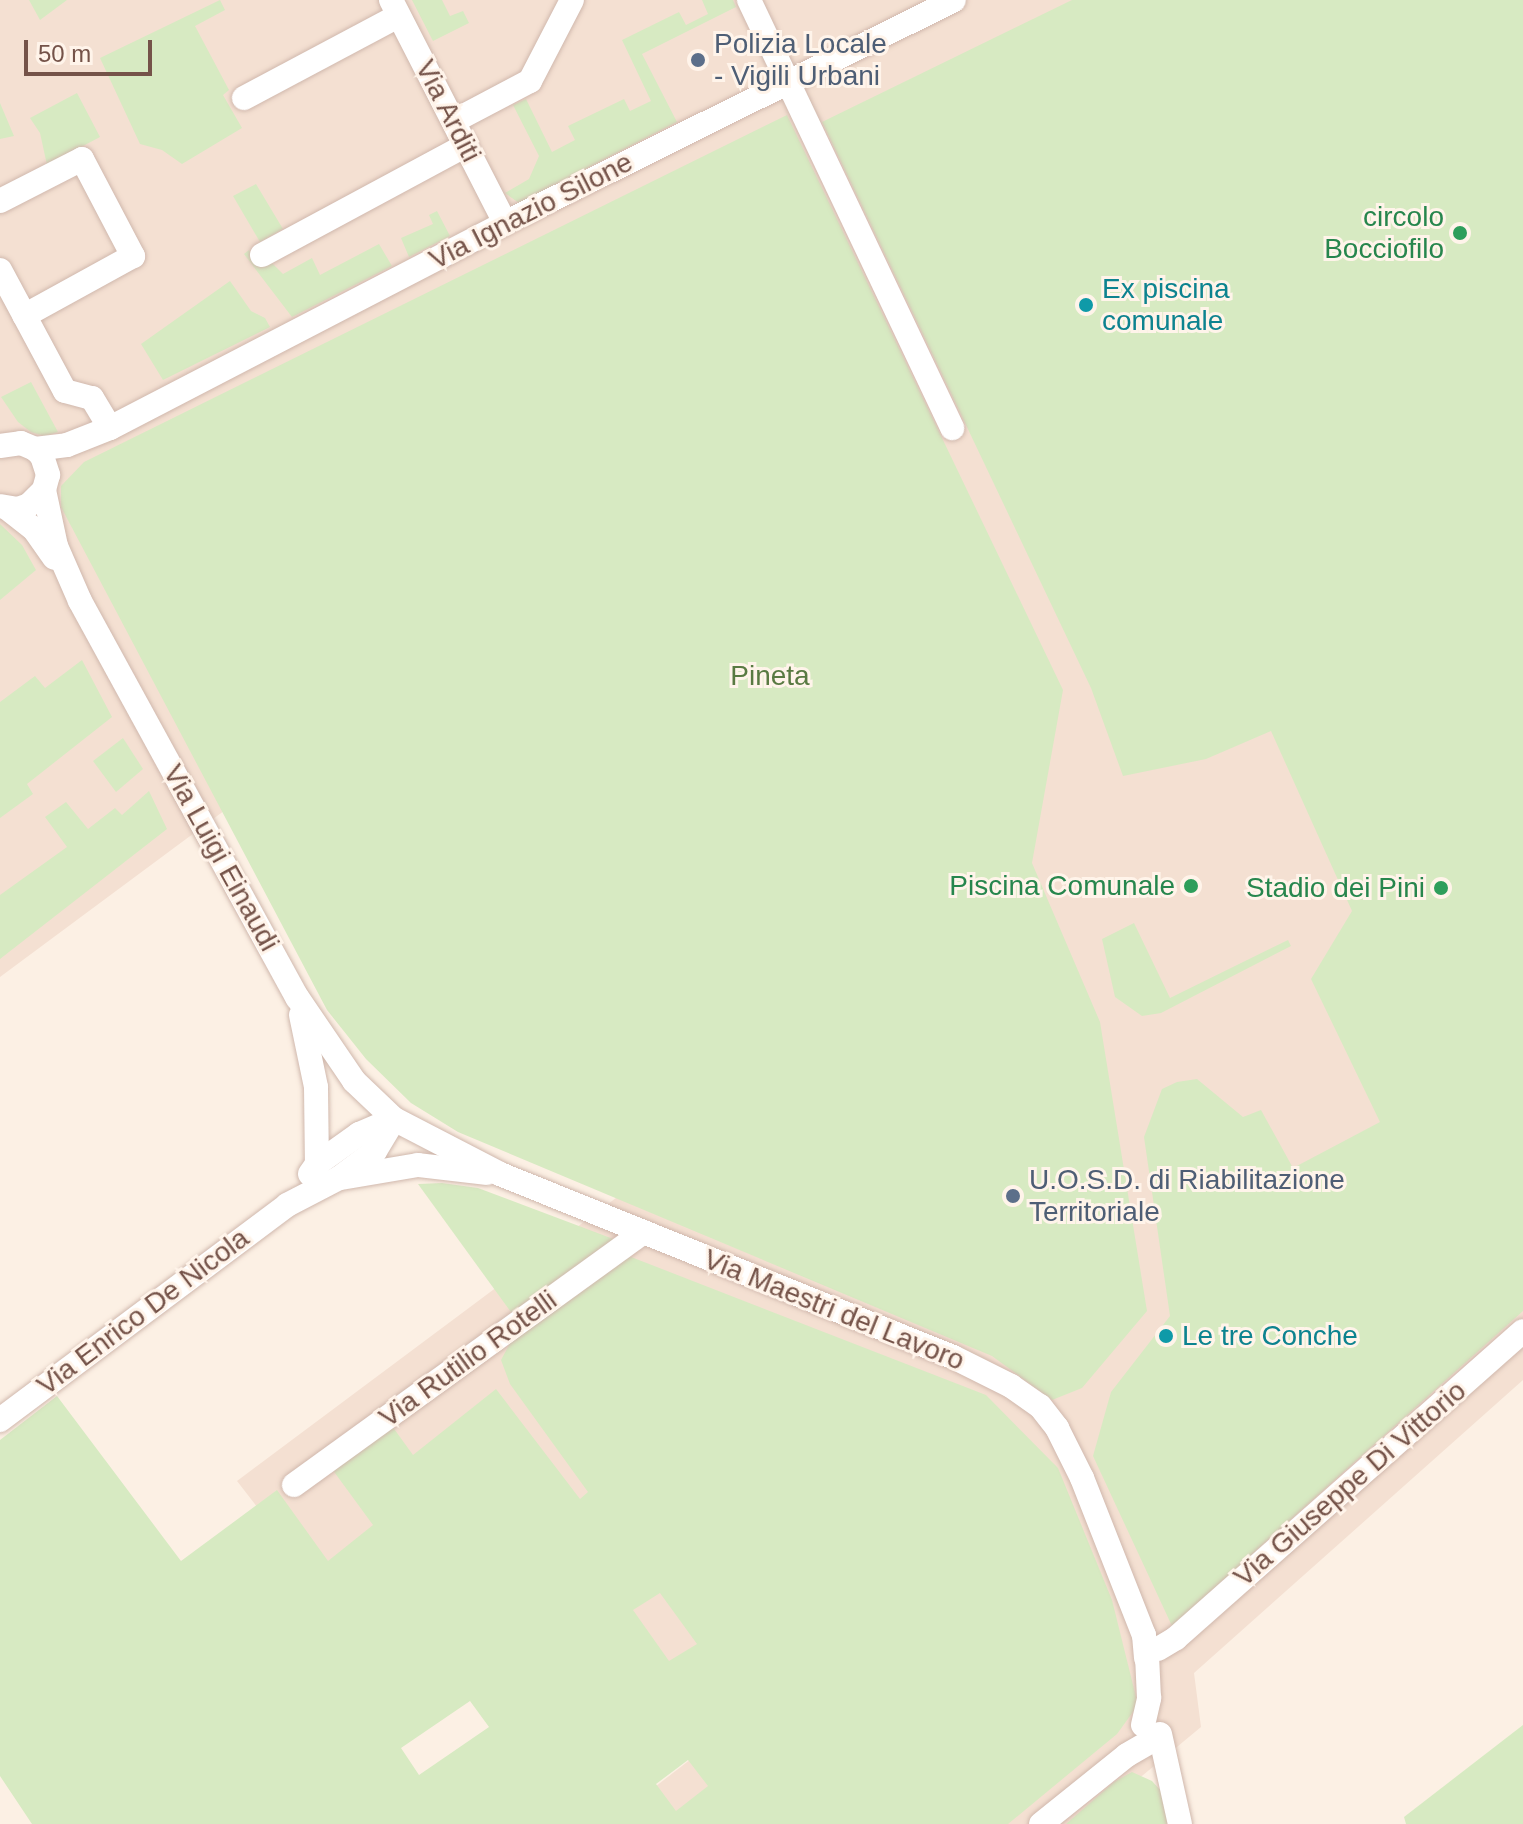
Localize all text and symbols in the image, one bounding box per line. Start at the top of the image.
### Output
scale bar [28,24,156,74]
place label: Polizia Locale - Vigili Urbani [714,27,887,93]
text: 50 m [38,40,91,67]
marker: Polizia Locale - Vigili Urbani [689,51,707,69]
street label: Via Arditi [408,54,488,168]
street label: Via Ignazio Silone [424,145,638,277]
place label: circolo Bocciofilo [1324,200,1444,266]
marker: circolo Bocciofilo [1451,224,1469,242]
place label: Ex piscina comunale [1102,272,1230,338]
marker: Ex piscina comunale [1077,296,1095,314]
park label: Pineta [730,659,810,693]
street label: Via Luigi Einaudi [156,759,286,957]
place label: Piscina Comunale [949,869,1175,903]
place label: Stadio dei Pini [1246,871,1425,905]
marker: Piscina Comunale [1182,877,1200,895]
marker: Stadio dei Pini [1432,879,1450,897]
place label: U.O.S.D. di Riabilitazione Territoriale [1029,1163,1345,1229]
marker: U.O.S.D. di Riabilitazione Territoriale [1004,1187,1022,1205]
street label: Via Enrico De Nicola [31,1221,255,1403]
street label: Via Maestri del Lavoro [699,1242,969,1378]
street label: Via Rutilio Rotelli [373,1283,563,1435]
place label: Le tre Conche [1182,1319,1358,1353]
marker: Le tre Conche [1157,1327,1175,1345]
street label: Via Giuseppe Di Vittorio [1227,1374,1473,1594]

